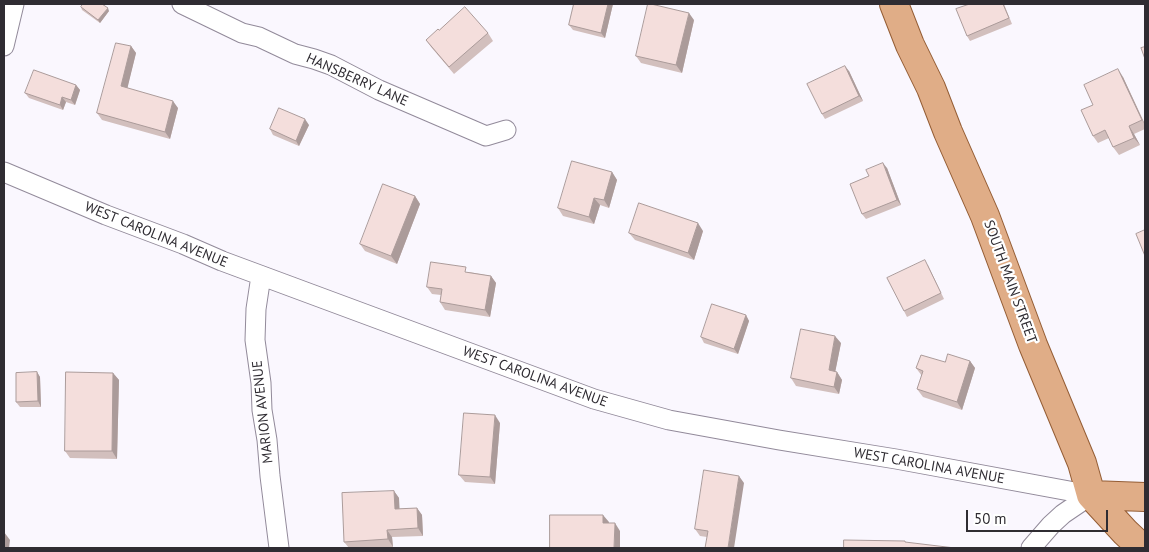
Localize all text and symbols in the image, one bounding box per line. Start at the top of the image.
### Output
street label: HANSBERRY LANE [303,50,411,110]
street label: WEST CAROLINA AVENUE [82,199,230,271]
street label: SOUTH MAIN STREET [980,218,1040,346]
street label: WEST CAROLINA AVENUE [460,343,610,411]
street label: MARION AVENUE [249,360,277,464]
street label: WEST CAROLINA AVENUE [852,444,1006,488]
scale bar [969,500,1112,532]
text: 50 m [974,509,1007,528]

